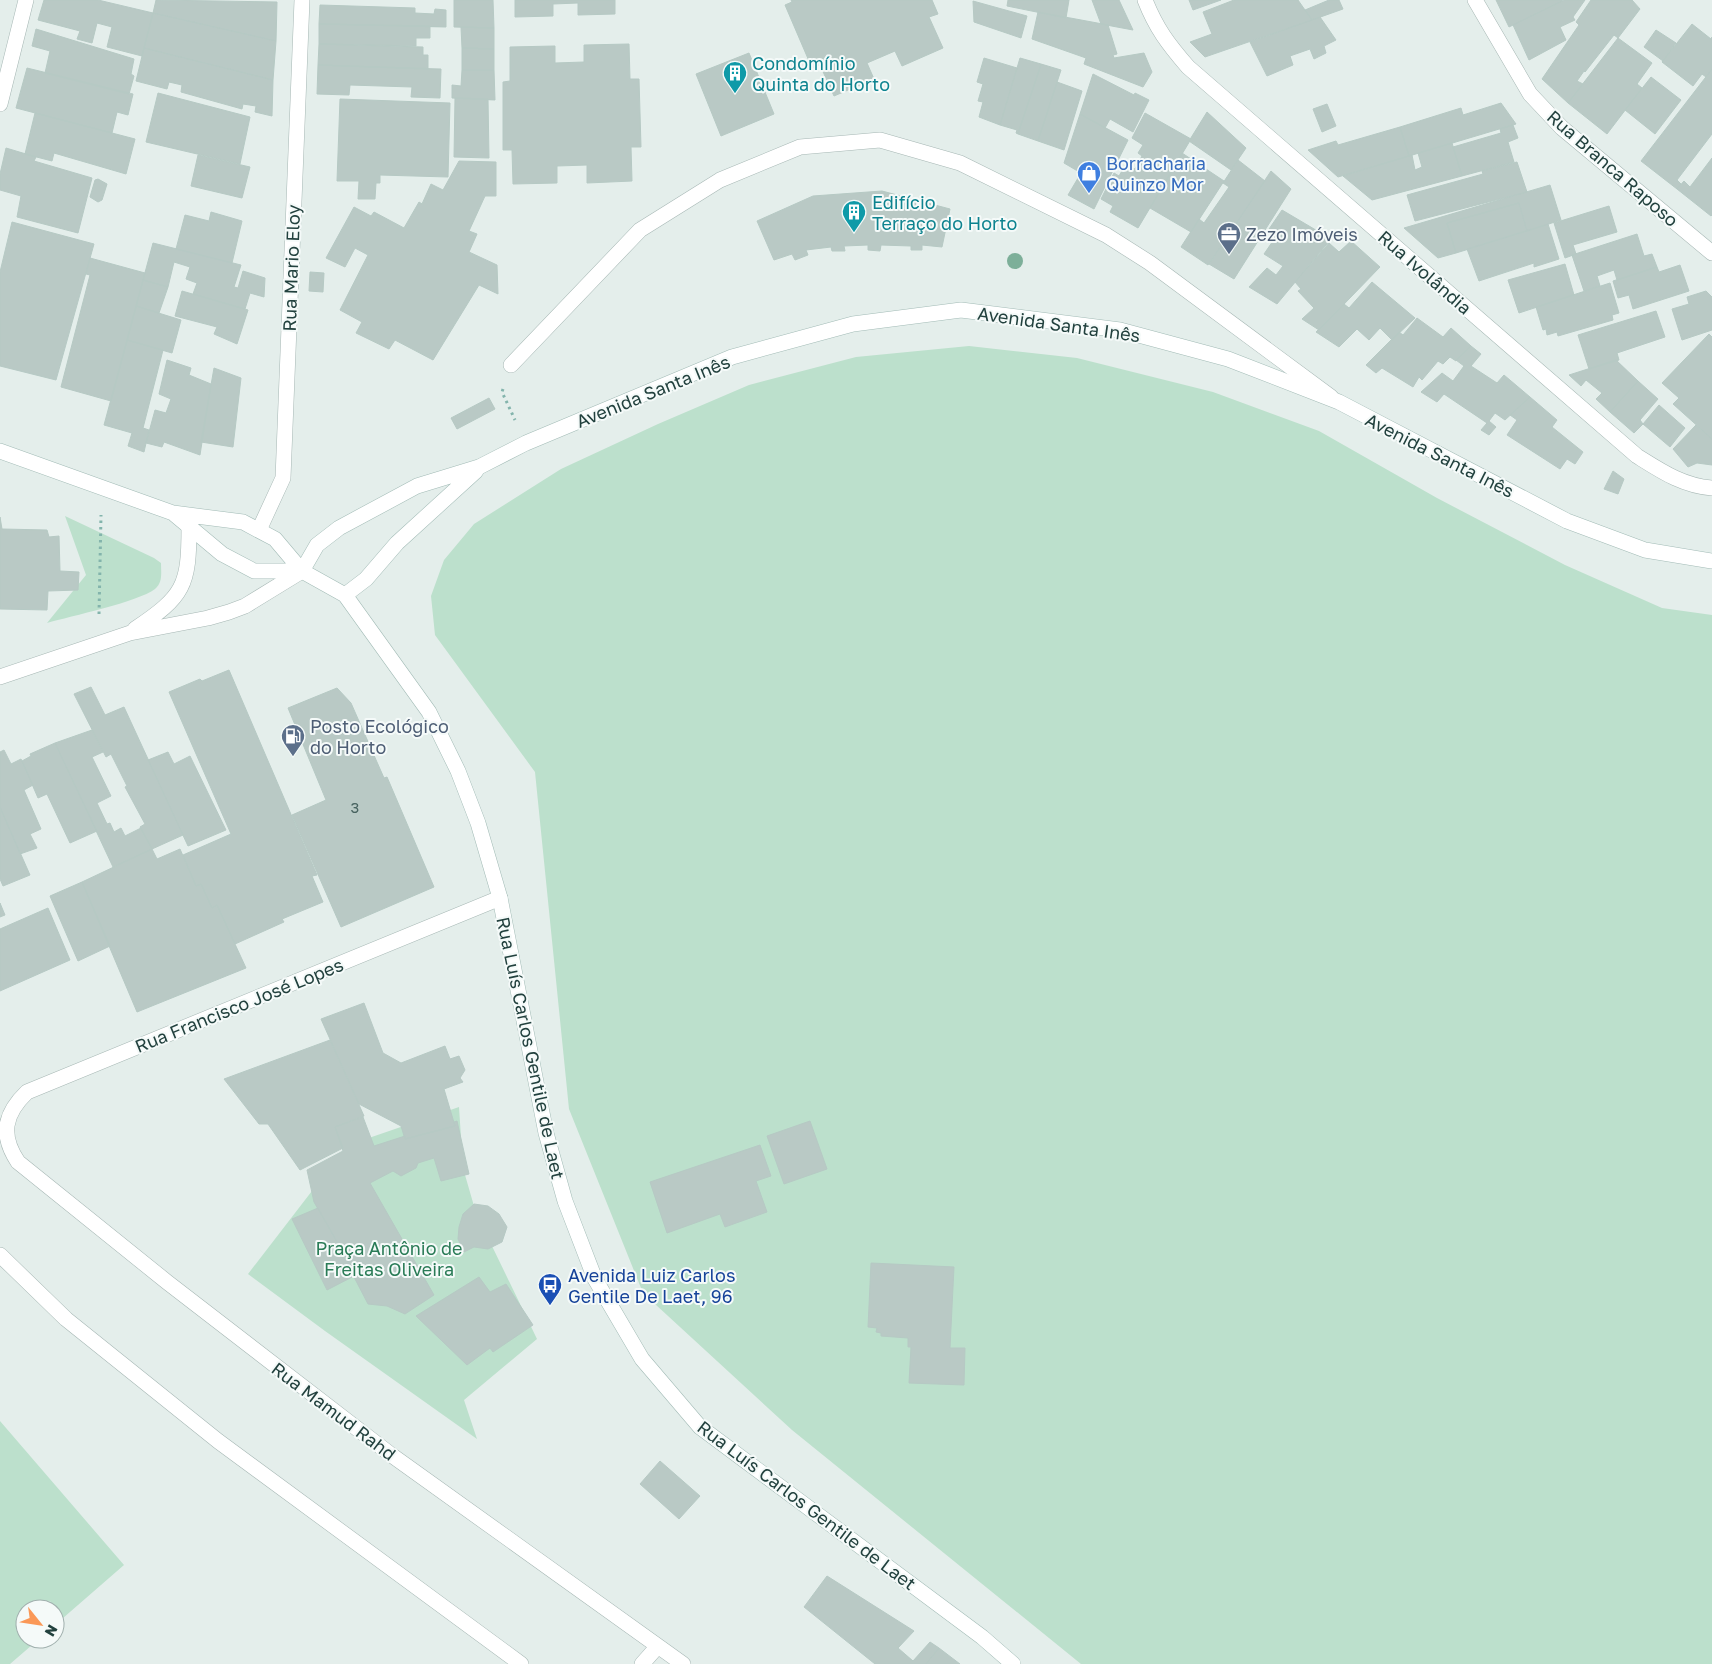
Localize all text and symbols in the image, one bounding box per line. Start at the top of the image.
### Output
place label: Condomínio Quinta do Horto [752,52,890,95]
building icon: Condomínio Quinta do Horto [722,60,748,94]
street label: Rua Branca Raposo [1543,105,1683,231]
place label: Borracharia Quinzo Mor [1106,152,1206,195]
shop icon: Borracharia Quinzo Mor [1076,160,1102,194]
place label: Edifício Terraço do Horto [872,191,1017,234]
building icon: Edifício Terraço do Horto [841,199,867,233]
street label: Rua Mario Eloy [278,204,304,332]
office icon: Zezo Imóveis [1216,221,1242,255]
place label: Zezo Imóveis [1246,223,1358,245]
street label: Rua Ivolândia [1374,225,1476,319]
street label: Avenida Santa Inês [976,302,1142,346]
street label: Avenida Santa Inês [573,350,733,432]
street label: Avenida Santa Inês [1362,408,1518,502]
place label: Posto Ecológico do Horto [310,715,449,758]
fuel station icon: Posto Ecológico do Horto [280,723,306,757]
house number: 3 [351,798,359,816]
street label: Rua Luís Carlos Gentile de Laet [492,915,570,1181]
street label: Rua Francisco José Lopes [132,953,346,1057]
park label: Praça Antônio de Freitas Oliveira [316,1237,462,1280]
place label: Avenida Luiz Carlos Gentile De Laet, 96 [568,1264,735,1307]
bus stop icon: Avenida Luiz Carlos Gentile De Laet, 96 [537,1272,563,1306]
street label: Rua Mamud Rahd [268,1357,400,1465]
street label: Rua Luís Carlos Gentile de Laet [693,1416,921,1594]
north arrow [15,1599,65,1649]
text: N [42,1622,62,1640]

